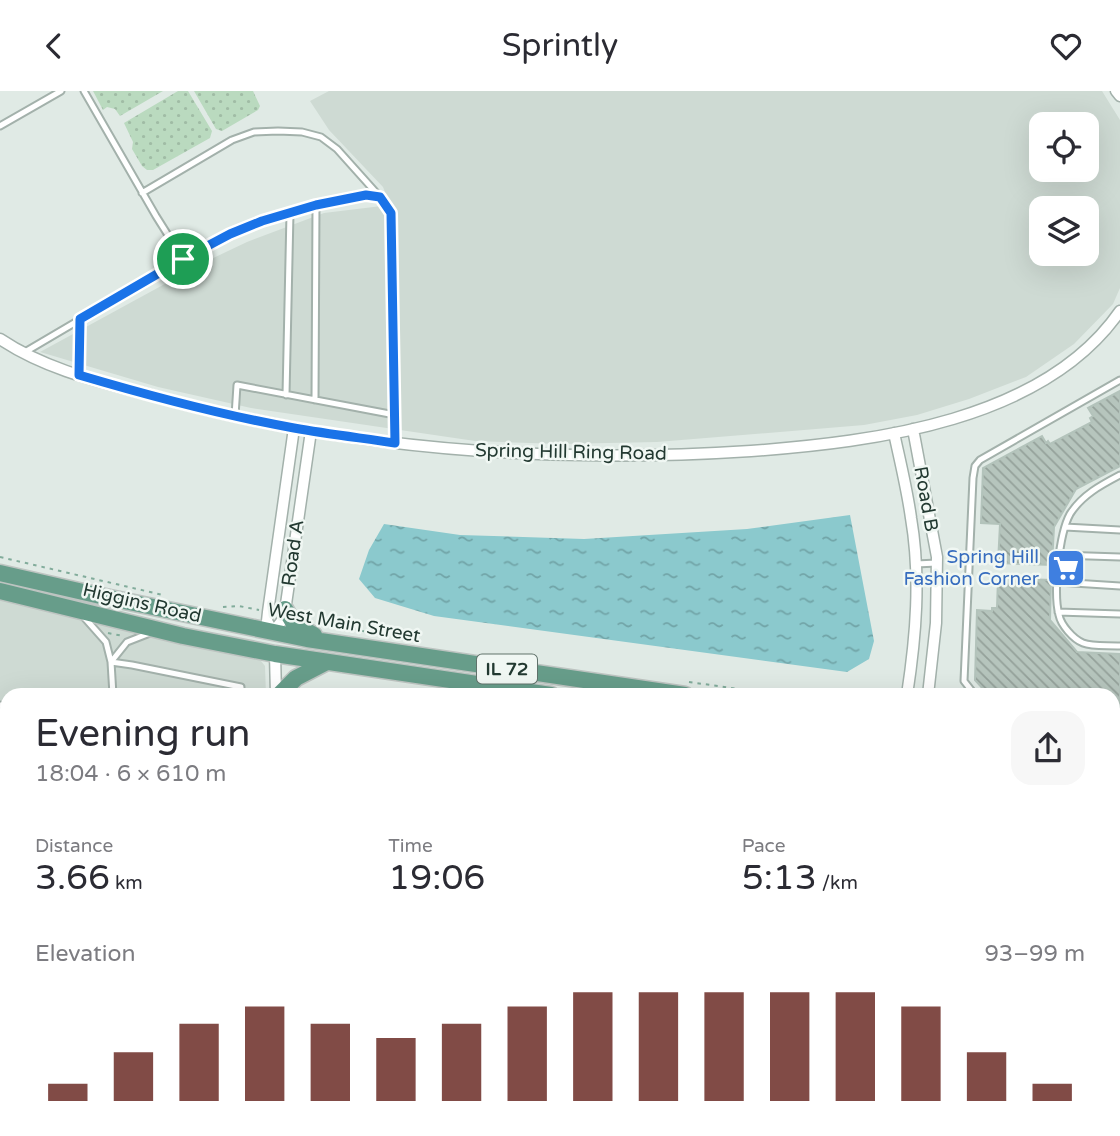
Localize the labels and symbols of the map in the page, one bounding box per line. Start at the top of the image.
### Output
pin [153,229,213,289]
street label: Spring Hill Ring Road [475,439,667,465]
street label: Road B [909,465,943,533]
street label: Road A [277,518,309,588]
place label: Spring Hill Fashion Corner [903,546,1040,590]
supermarket icon: Spring Hill Fashion Corner [1045,547,1087,589]
street label: Higgins Road [81,579,203,627]
street label: West Main Street [266,599,422,647]
road number: IL 72 [477,655,537,683]

